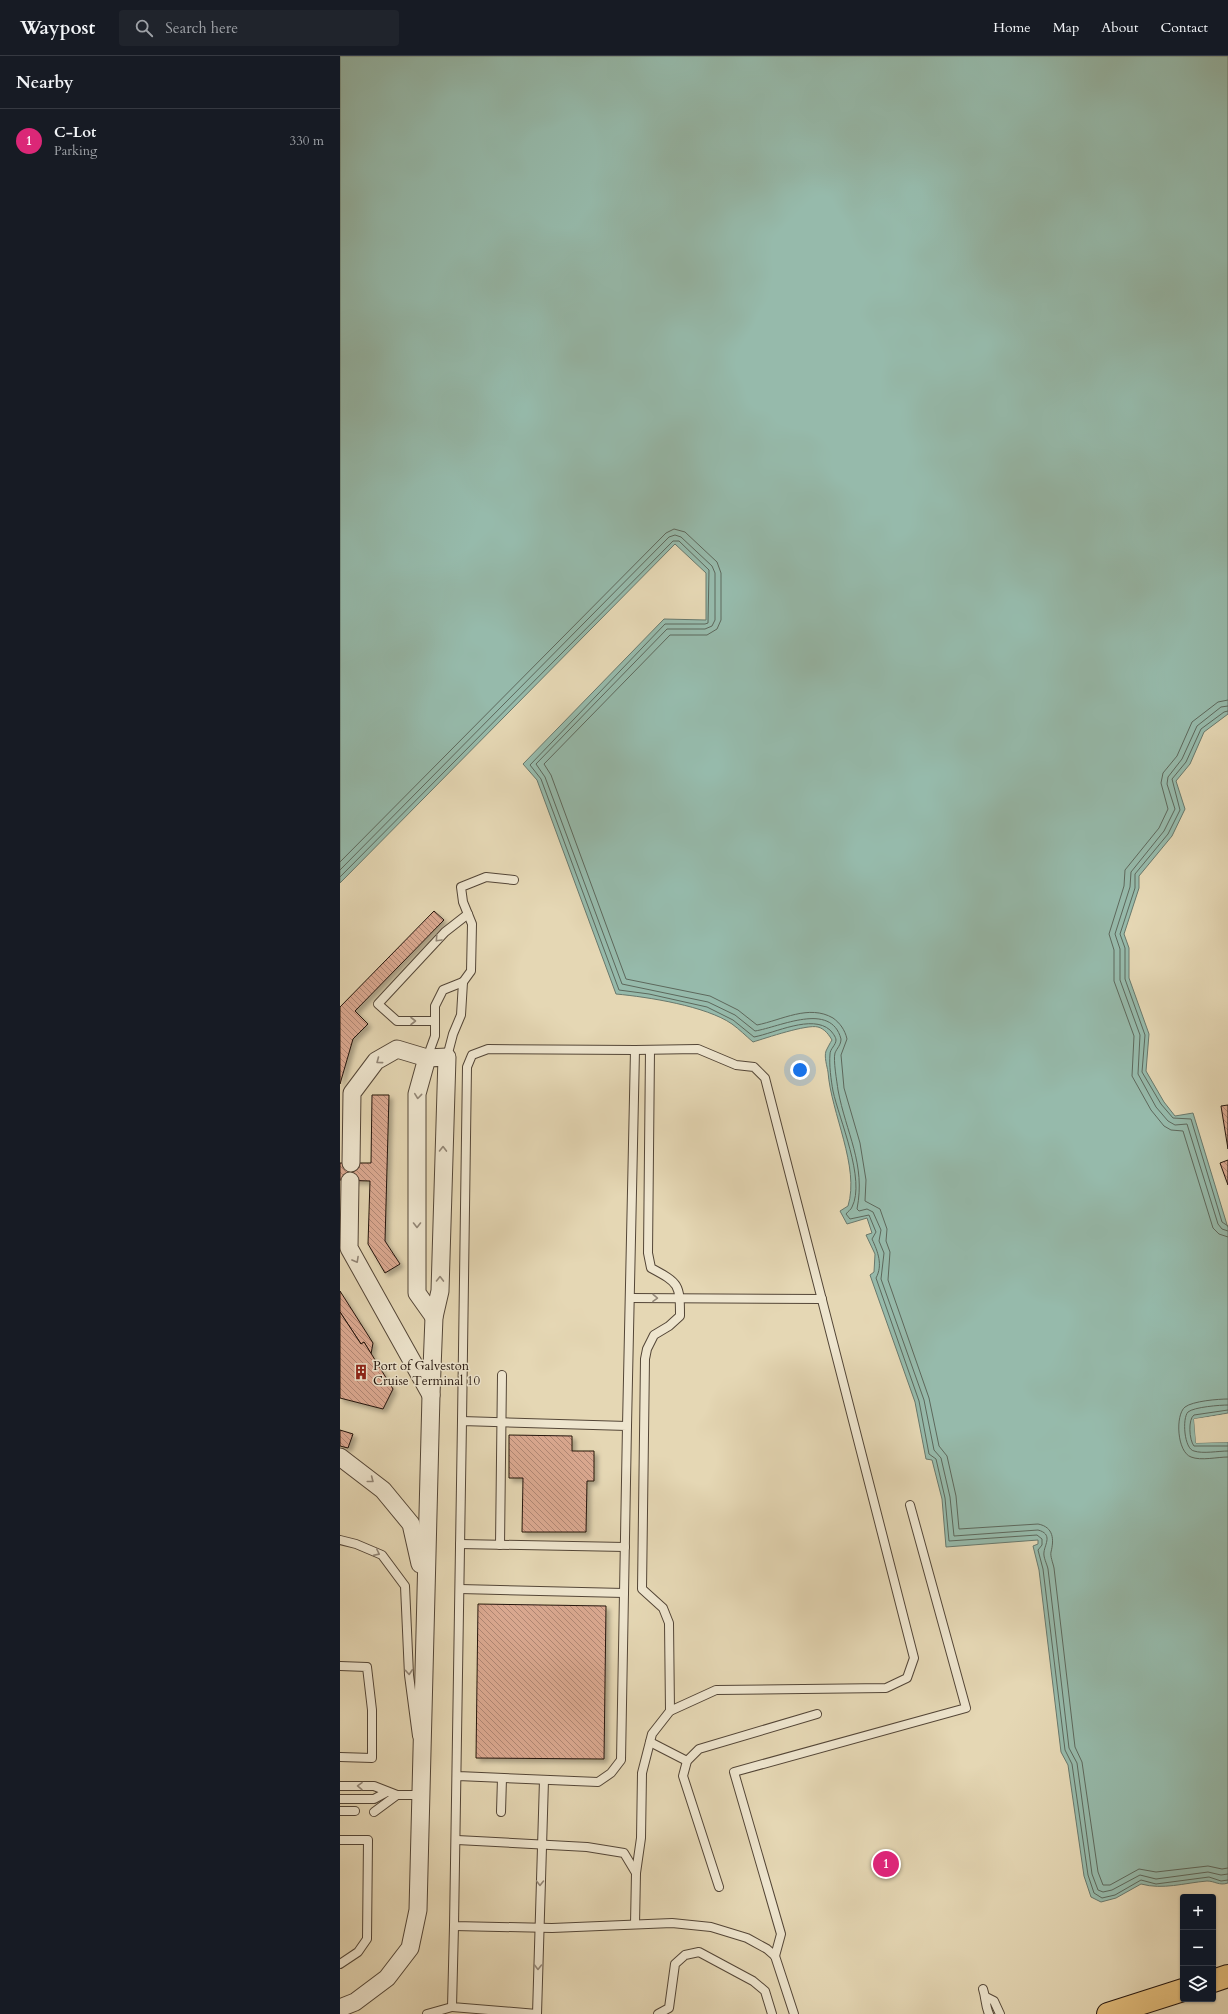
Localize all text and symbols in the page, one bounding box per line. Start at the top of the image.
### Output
search box [119,10,399,46]
text: Waypost [20,15,95,41]
icon: search [133,17,155,39]
text: Search here [165,18,238,38]
text: Home [993,18,1031,37]
text: Map [1053,18,1079,37]
text: About [1101,18,1138,37]
text: Contact [1160,18,1208,37]
text: Nearby [16,71,73,94]
text: C-Lot [54,122,96,142]
text: 1 [26,132,32,150]
text: 330 m [290,132,324,150]
text: Parking [54,142,97,160]
one-way arrow [436,935,443,942]
one-way arrow [410,1017,416,1025]
one-way arrow [376,1056,383,1063]
your location [790,1060,810,1080]
one-way arrow [413,1092,422,1099]
one-way arrow [439,1146,447,1152]
one-way arrow [413,1222,421,1228]
one-way arrow [351,1256,358,1263]
one-way arrow [436,1276,445,1282]
one-way arrow [652,1294,658,1302]
place label: Port of Galveston Cruise Terminal 10 [373,1357,481,1390]
building icon: Port of Galveston Cruise Terminal 10 [352,1363,370,1381]
one-way arrow [366,1476,373,1483]
one-way arrow [372,1548,380,1556]
one-way arrow [405,1669,414,1675]
one-way arrow [357,1782,363,1790]
pin: 1 [873,1849,899,1879]
one-way arrow [536,1880,544,1886]
map controls [1180,1894,1216,2002]
button: + [1180,1894,1216,1930]
button: − [1180,1930,1216,1966]
one-way arrow [534,1964,543,1970]
button: layers [1180,1966,1216,2002]

